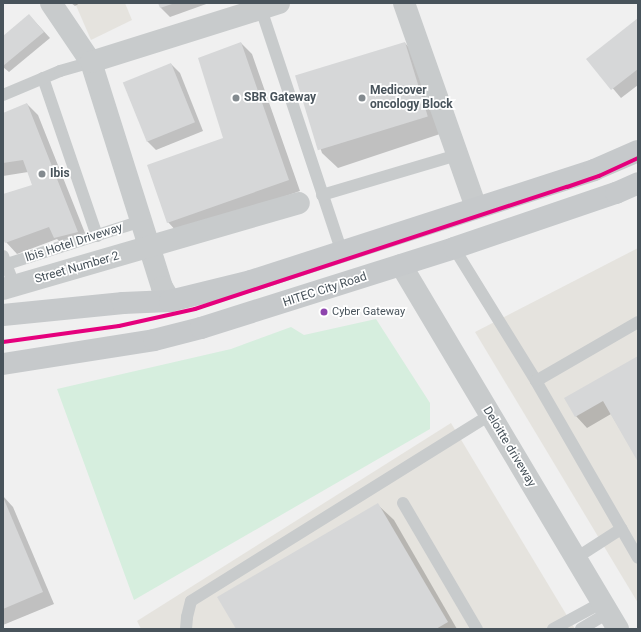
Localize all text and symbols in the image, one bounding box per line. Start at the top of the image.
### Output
place label: Medicover oncology Block [370,84,453,112]
place label: SBR Gateway [244,91,316,105]
marker: SBR Gateway [231,93,241,103]
marker: Medicover oncology Block [357,93,367,103]
place label: Ibis [50,167,70,181]
marker: Ibis [37,169,47,179]
street label: lbis Hotel Driveway [24,220,124,266]
street label: Street Number 2 [33,249,121,287]
street label: HITEC City Road [281,270,369,310]
place label: Cyber Gateway [332,305,405,319]
marker: Cyber Gateway [319,307,329,317]
street label: Deloitte driveway [479,404,539,490]

